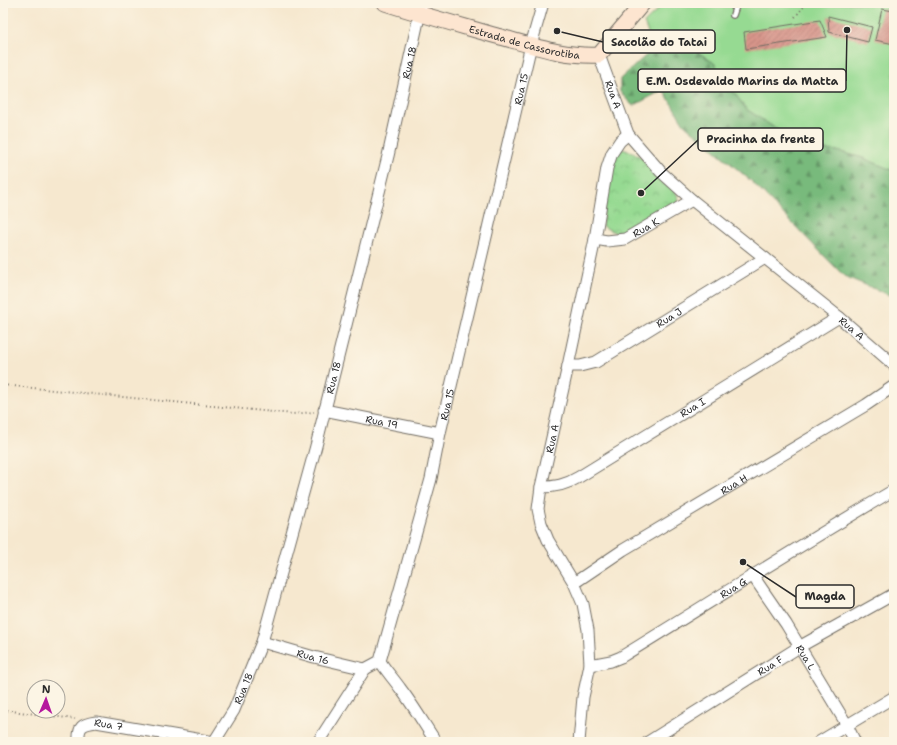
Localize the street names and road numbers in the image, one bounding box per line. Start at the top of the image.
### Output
street label: Estrada de Cassorotiba [468,22,581,61]
street label: Rua 18 [399,45,419,80]
street label: Rua 15 [511,72,531,106]
street label: Rua A [602,78,625,110]
street label: Rua K [630,214,662,240]
street label: Rua J [653,304,684,330]
street label: Rua A [836,314,867,343]
street label: Rua 18 [323,360,343,395]
street label: Rua 15 [437,387,457,422]
street label: Rua I [677,394,708,420]
street label: Rua 19 [365,412,399,431]
street label: Rua A [542,423,561,454]
street label: Rua H [718,471,750,497]
street label: Rua G [717,574,749,601]
street label: Rua L [793,642,819,673]
street label: Rua 16 [295,646,330,667]
street label: Rua F [755,652,785,678]
street label: Rua 18 [231,670,255,706]
street label: Rua 7 [93,715,124,733]

